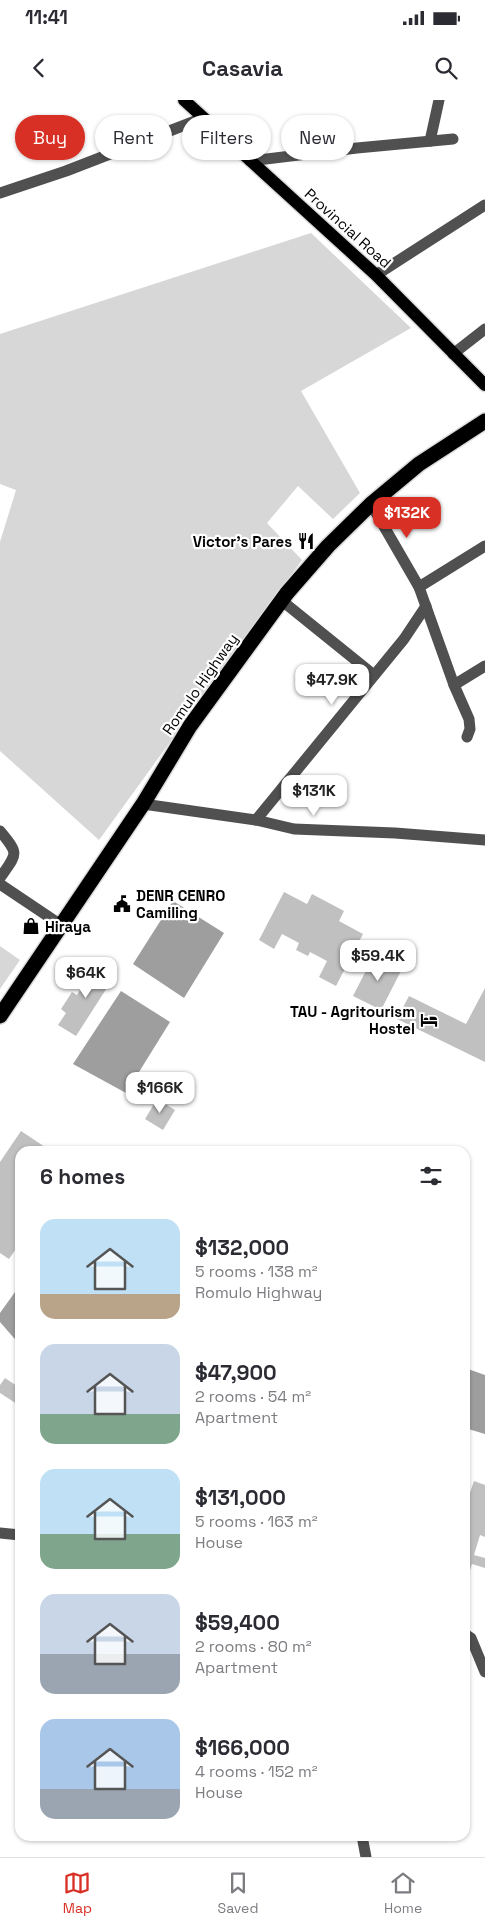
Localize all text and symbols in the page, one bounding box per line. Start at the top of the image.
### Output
text: 11:41 [25,5,68,30]
icon: back [25,54,53,82]
text: Casavia [202,54,283,82]
icon: search [432,54,460,82]
chip: Buy [15,115,85,160]
chip: Rent [95,115,172,160]
chip: Filters [182,115,271,160]
chip: New [281,115,354,160]
street label: Provincial Road [301,184,395,272]
pin: $132K [372,496,442,539]
text: $132K [384,502,430,523]
restaurant icon: Victor's Pares [296,531,316,551]
place label: Victor's Pares [193,532,292,551]
street label: Romulo Highway [158,630,242,738]
pin: $47.9K [291,664,373,706]
text: $47.9K [306,669,358,690]
pin: $131K [279,774,349,817]
text: $131K [292,780,336,801]
place label: DENR CENRO Camiling [136,886,225,922]
public building icon: DENR CENRO Camiling [112,894,132,914]
shop icon: Hiraya [21,916,41,936]
place label: Hiraya [45,917,91,936]
pin: $59.4K [337,940,419,982]
text: $59.4K [351,945,405,966]
pin: $64K [56,956,116,999]
text: $64K [66,962,106,983]
place label: TAU - Agritourism Hostel [290,1002,415,1038]
hotel icon: TAU - Agritourism Hostel [419,1010,439,1030]
pin: $166K [125,1072,195,1114]
text: $166K [137,1077,183,1098]
icon: filters [417,1162,445,1190]
text: 6 homes [40,1163,125,1190]
text: $132,000 [195,1234,289,1261]
icon: home [80,1239,140,1299]
text: 5 rooms · 138 m² [195,1261,318,1282]
text: Romulo Highway [195,1282,322,1303]
text: $47,900 [195,1359,277,1386]
icon: home [80,1364,140,1424]
text: 2 rooms · 54 m² [195,1386,311,1407]
text: Apartment [195,1407,278,1428]
text: $131,000 [195,1484,286,1511]
icon: home [80,1489,140,1549]
text: 5 rooms · 163 m² [195,1511,318,1532]
text: House [195,1532,243,1553]
text: $59,400 [195,1609,280,1636]
icon: home [80,1614,140,1674]
text: 2 rooms · 80 m² [195,1636,312,1657]
text: Apartment [195,1657,278,1678]
text: $166,000 [195,1734,290,1761]
icon: home [80,1739,140,1799]
text: 4 rooms · 152 m² [195,1761,318,1782]
text: House [195,1782,243,1803]
tab: Map [63,1869,92,1917]
tab: Saved [218,1869,258,1917]
tab: Home [384,1869,422,1917]

